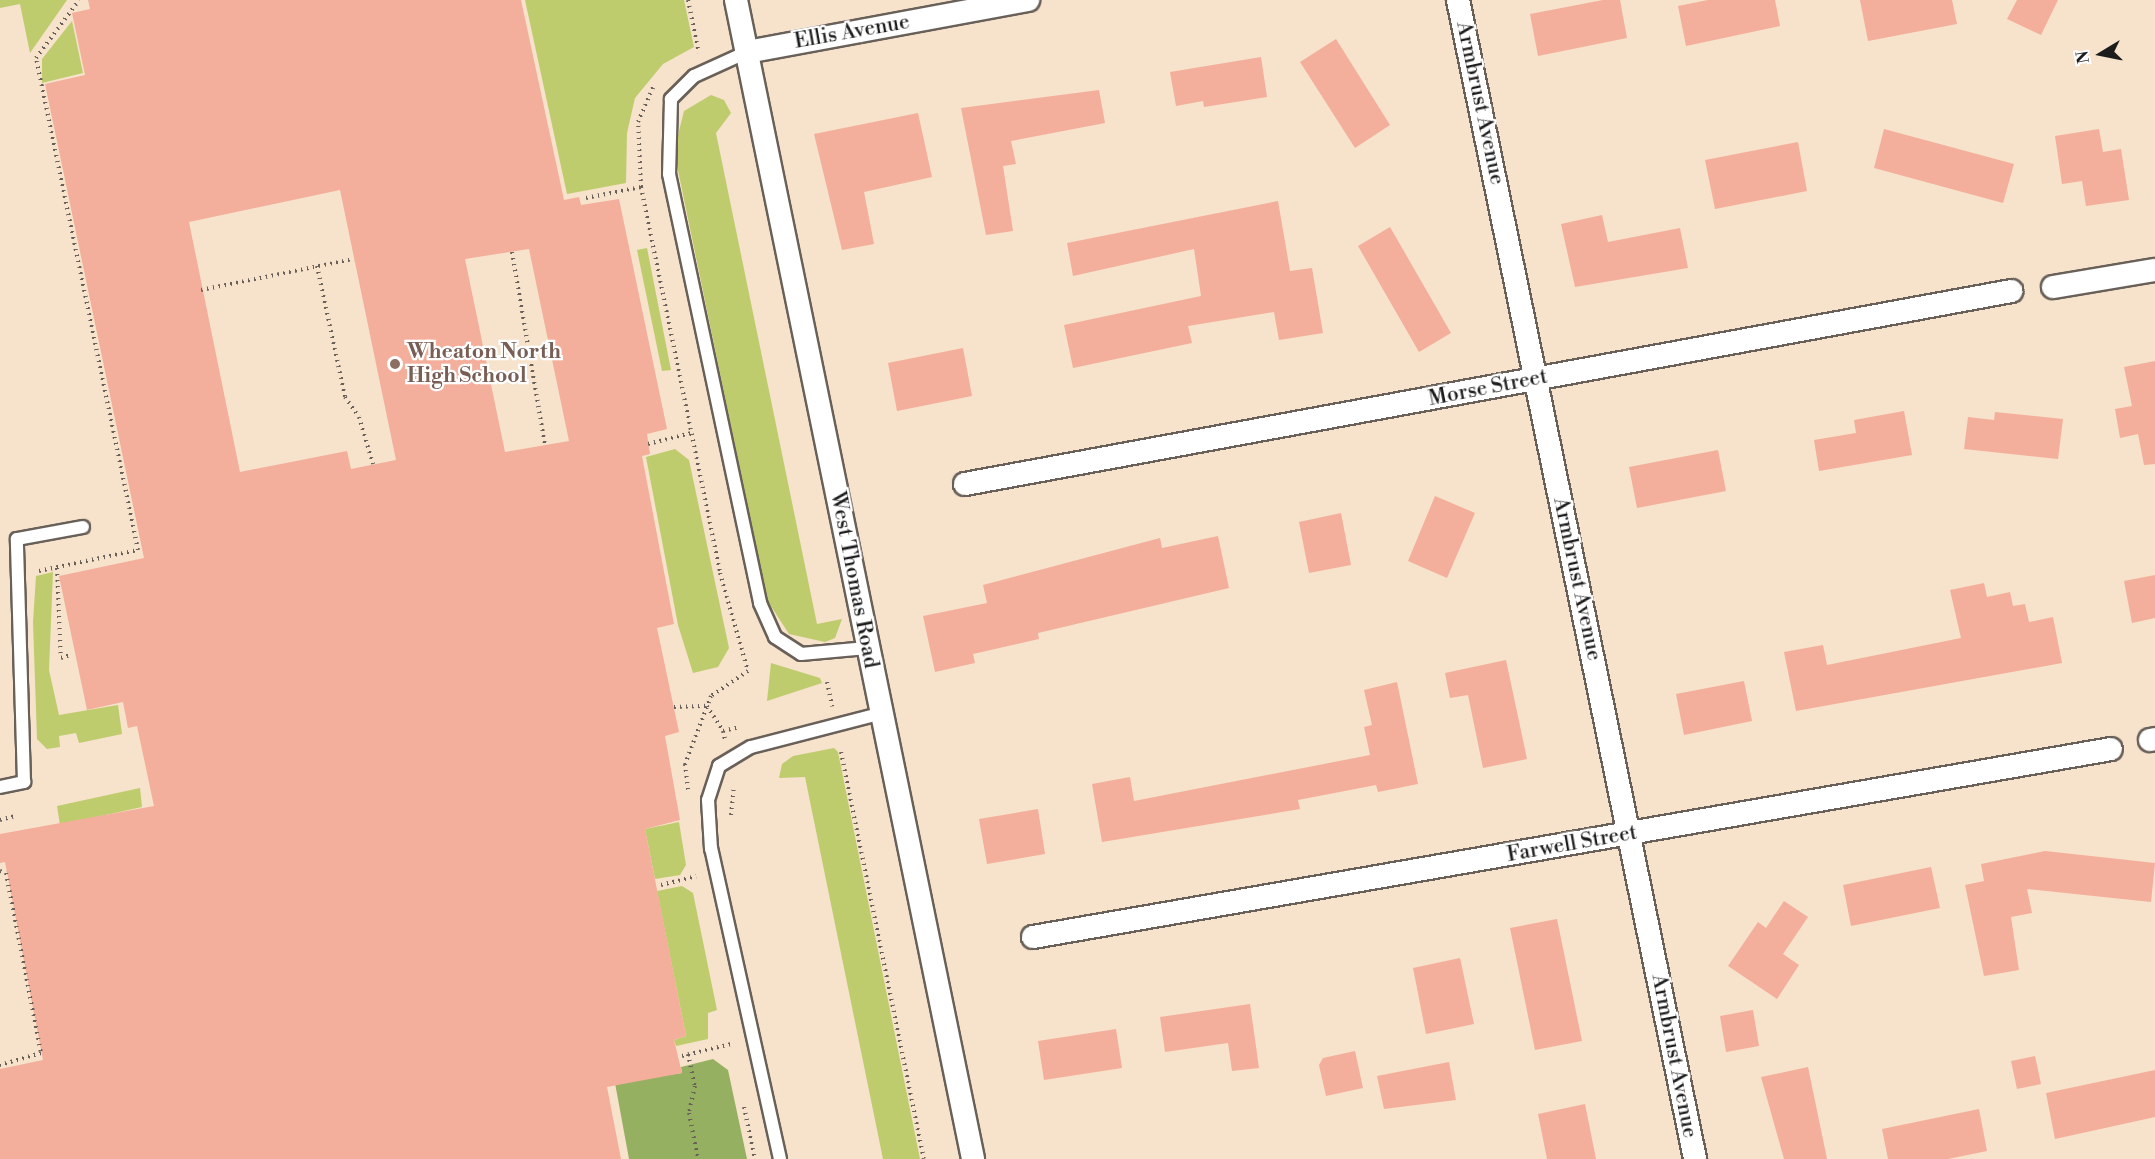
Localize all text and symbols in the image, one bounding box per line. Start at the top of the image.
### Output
street label: Ellis Avenue [792,9,912,55]
street label: Armbrust Avenue [1450,19,1510,187]
north arrow [2071,24,2131,84]
text: N [2072,49,2094,65]
place label: Wheaton North High School [407,339,561,389]
marker: Wheaton North High School [388,357,402,371]
street label: Morse Street [1426,364,1550,412]
street label: West Thomas Road [825,490,883,670]
street label: Armbrust Avenue [1547,495,1607,663]
street label: Farwell Street [1505,820,1639,868]
street label: Armbrust Avenue [1646,972,1702,1140]

